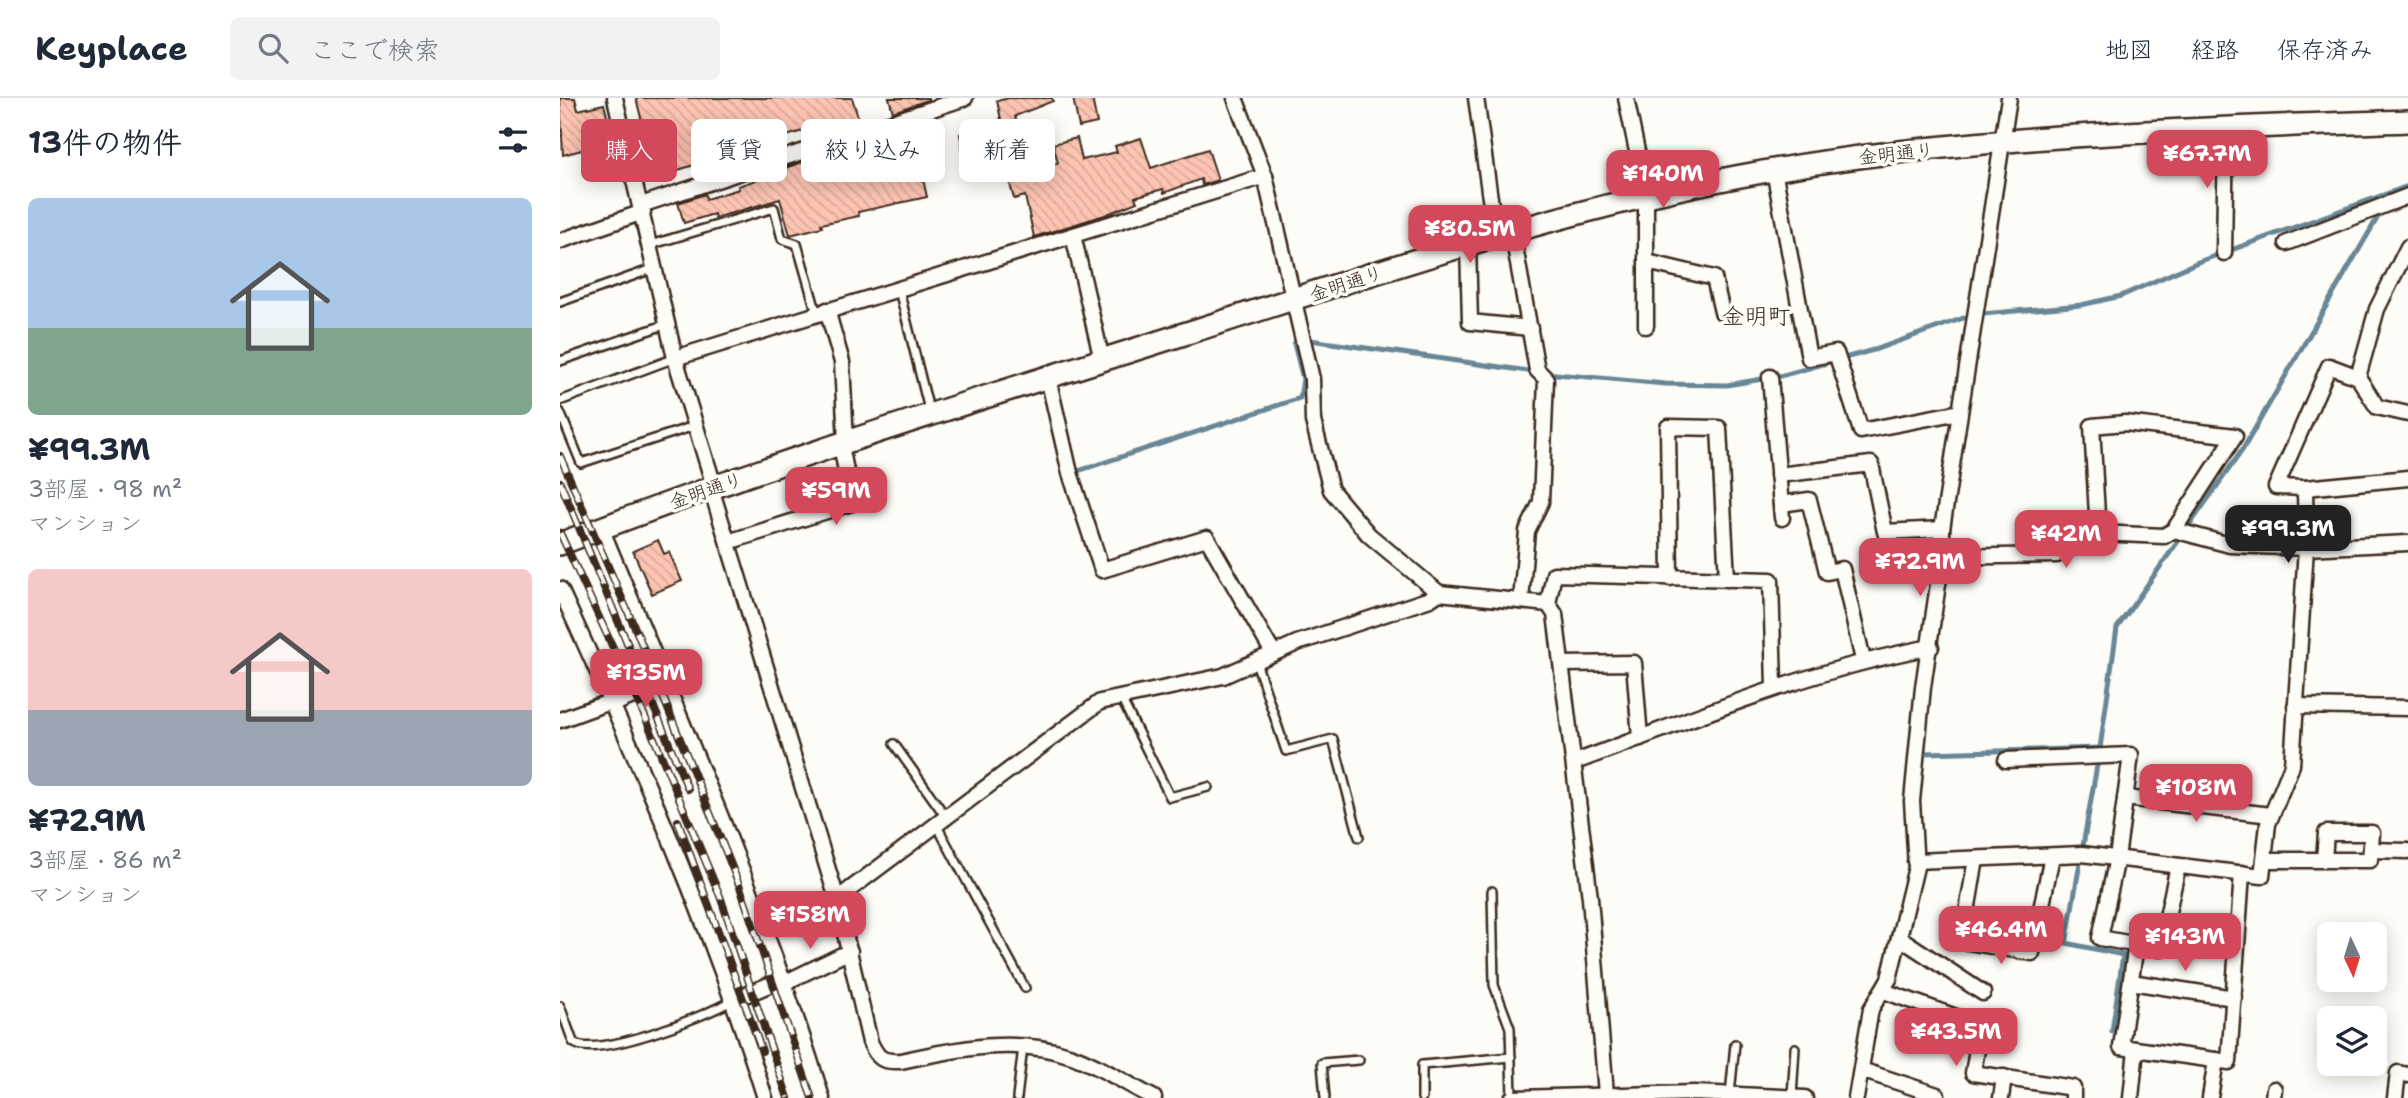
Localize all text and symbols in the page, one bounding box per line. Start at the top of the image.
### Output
search box [230,17,720,80]
text: Keyplace [35,26,188,71]
icon: search [254,29,292,67]
text: ここで検索 [310,32,440,67]
text: 地図 [2105,34,2153,66]
text: 経路 [2191,34,2239,66]
text: 保存済み [2277,34,2373,66]
chip: 購入 [581,119,677,182]
chip: 賃貸 [691,119,787,182]
chip: 絞り込み [801,119,945,182]
chip: 新着 [959,119,1055,182]
icon: filters [494,121,532,159]
text: 13件の物件 [28,122,182,163]
pin: ¥67.7M [2150,130,2264,190]
street label: 金明通り [1857,137,1935,170]
text: ¥67.7M [2163,138,2251,168]
pin: ¥140M [1614,150,1712,210]
text: ¥140M [1622,158,1704,188]
pin: ¥80.5M [1413,206,1527,265]
text: ¥80.5M [1424,213,1516,243]
icon: home [217,243,343,369]
street label: 金明通り [1306,260,1386,307]
district label: 金明町 [1722,301,1791,331]
text: ¥99.3M [28,429,150,470]
street label: 金明通り [666,466,746,515]
pin: ¥59M [795,468,877,527]
text: 3部屋 · 98 m² [28,474,182,504]
text: ¥59M [801,475,871,505]
pin: ¥99.3M [2231,505,2345,565]
text: マンション [28,508,142,538]
pin: ¥42M [2025,510,2107,570]
text: ¥99.3M [2241,513,2335,543]
text: ¥42M [2031,518,2101,548]
pin: ¥72.9M [1863,538,1977,598]
text: ¥72.9M [1875,546,1965,576]
icon: home [217,614,343,740]
pin: ¥135M [597,650,695,709]
text: ¥135M [606,657,686,687]
pin: ¥108M [2147,764,2245,824]
text: ¥108M [2155,772,2237,802]
text: ¥72.9M [28,800,146,841]
text: 3部屋 · 86 m² [28,845,182,875]
text: マンション [28,879,142,909]
pin: ¥158M [761,892,859,951]
text: ¥158M [770,899,850,929]
pin: ¥46.4M [1944,906,2058,966]
text: ¥46.4M [1955,914,2047,944]
pin: ¥143M [2136,914,2234,973]
text: ¥143M [2145,921,2225,951]
north arrow [2317,922,2387,992]
map controls [2317,922,2387,1076]
button: layers [2317,1006,2387,1076]
pin: ¥43.5M [1899,1009,2013,1068]
text: ¥43.5M [1910,1016,2002,1046]

